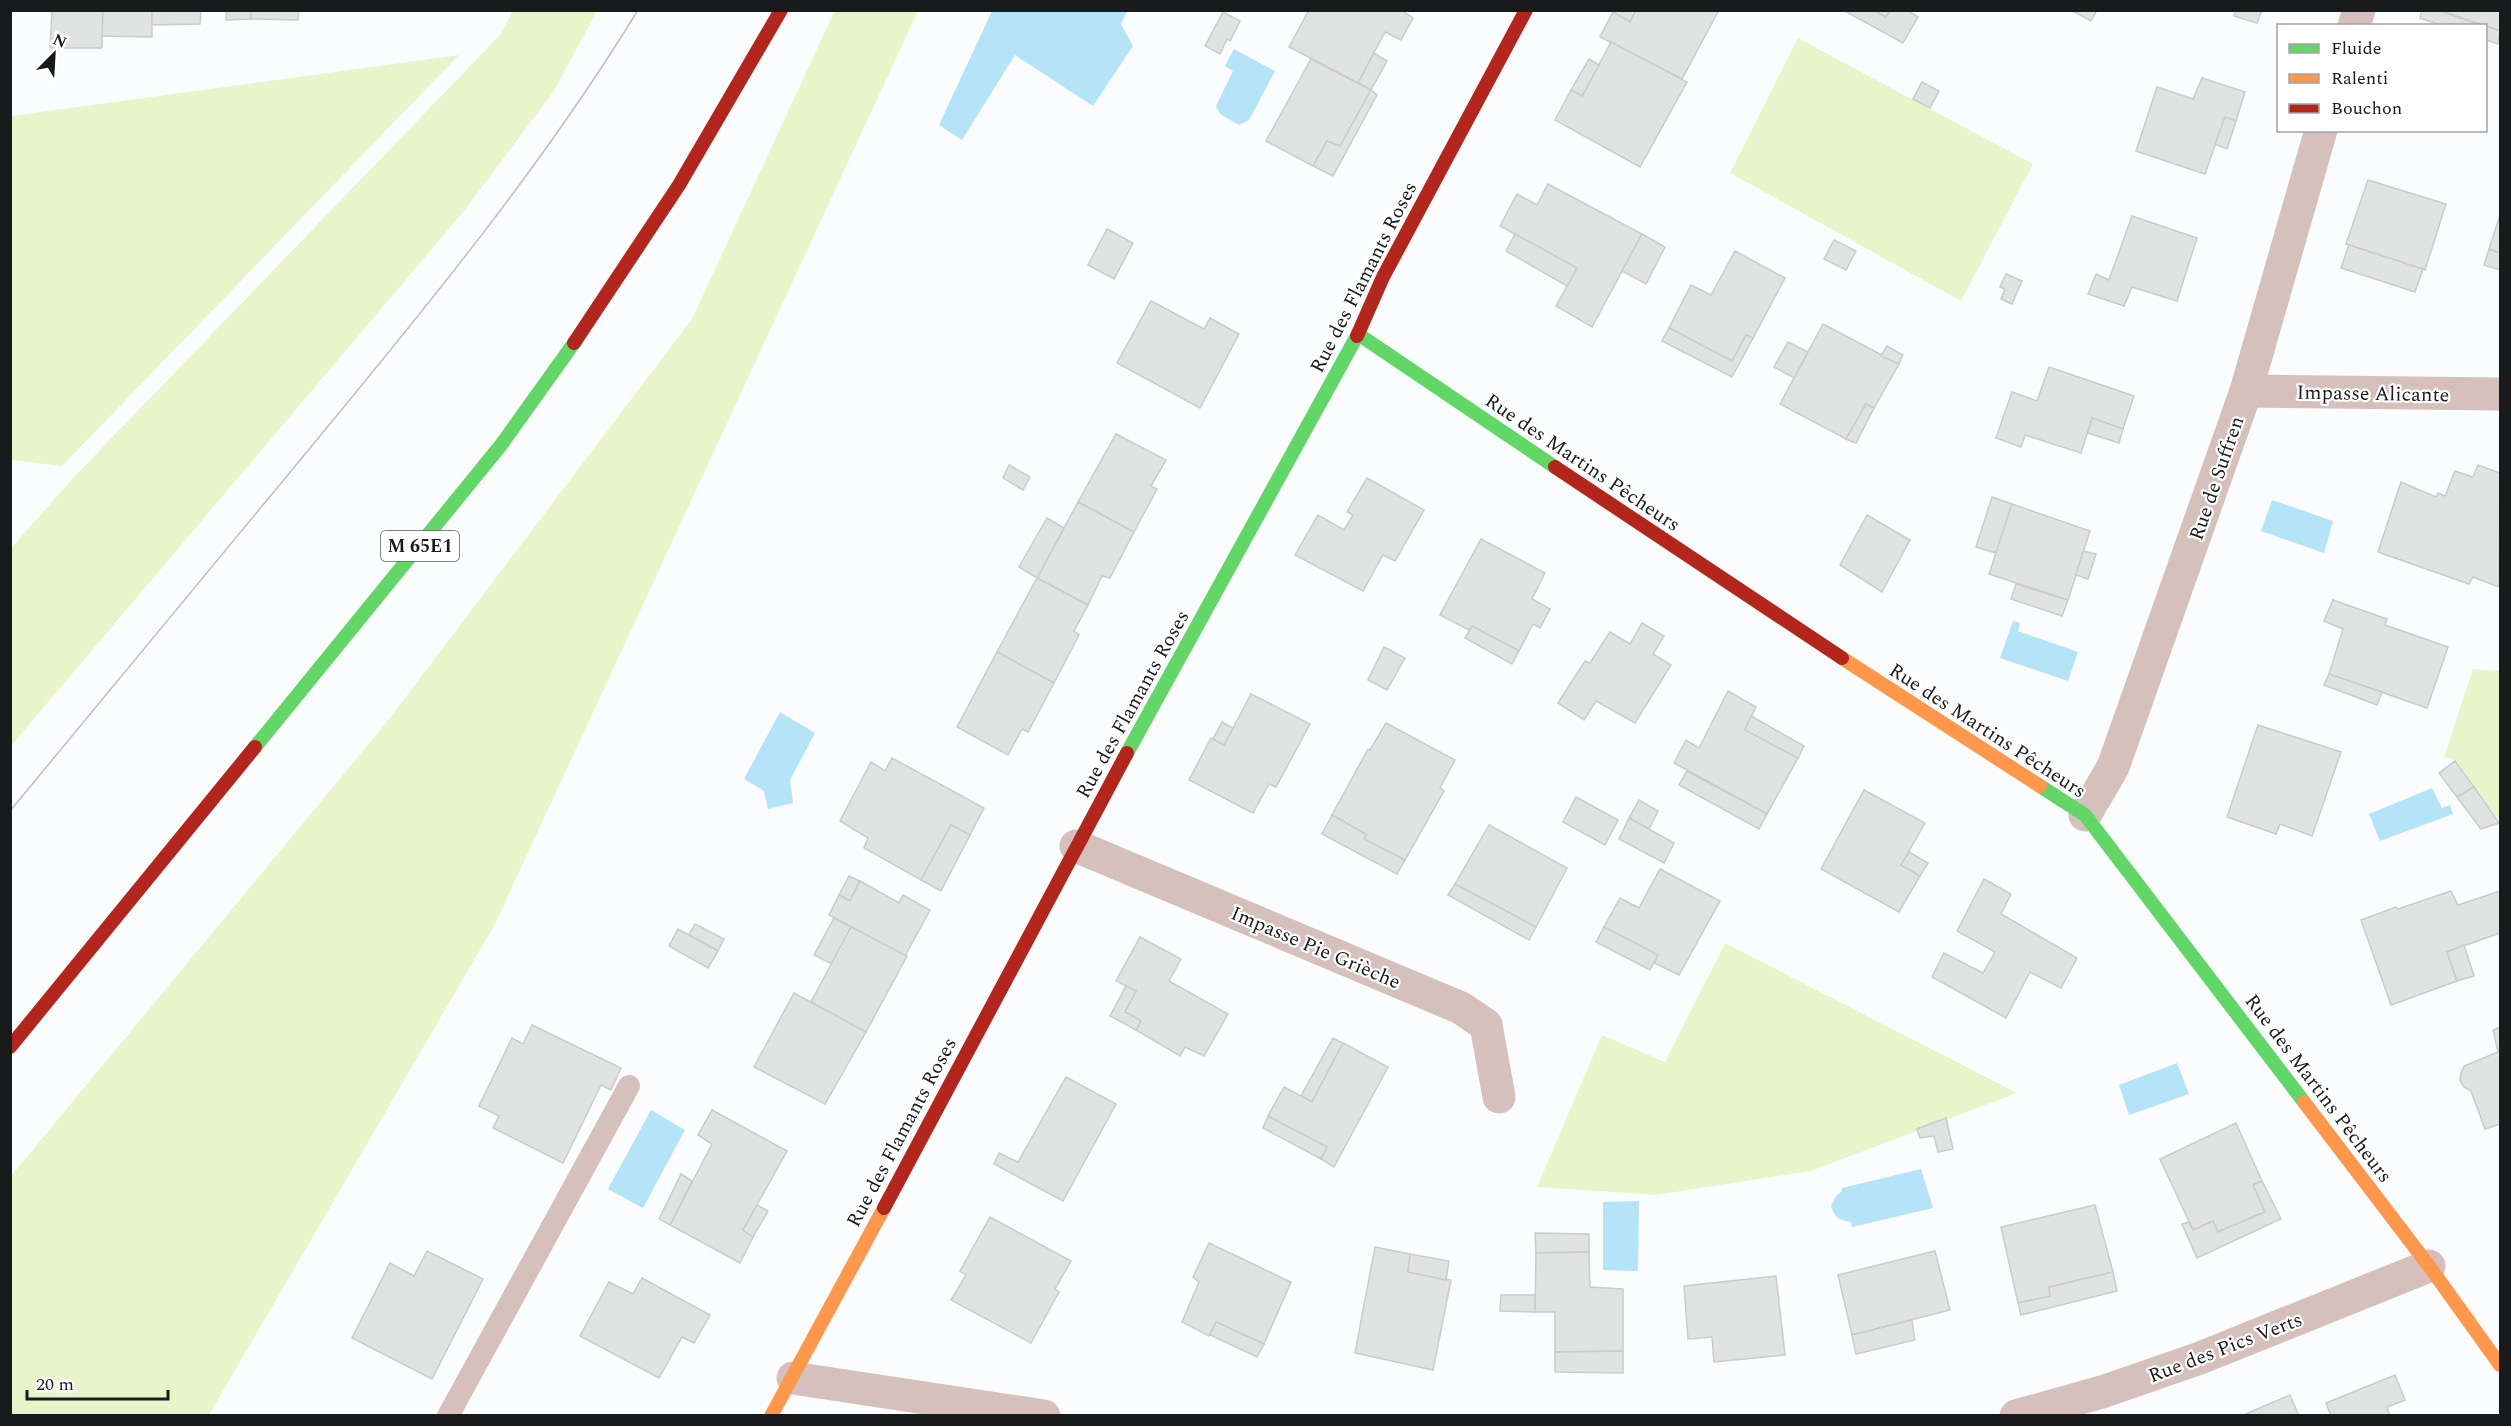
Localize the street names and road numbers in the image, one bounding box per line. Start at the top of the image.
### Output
street label: Rue des Flamants Roses [1303,176,1425,378]
street label: Impasse Alicante [2296,378,2450,410]
street label: Rue des Martins Pêcheurs [1479,386,1686,540]
street label: Rue de Suffren [2182,412,2252,545]
road number: M 65E1 [381,531,459,561]
street label: Rue des Flamants Roses [1069,605,1197,804]
street label: Rue des Martins Pêcheurs [1883,656,2092,806]
street label: Impasse Pie Grièche [1226,899,1405,997]
street label: Rue des Martins Pêcheurs [2237,988,2399,1189]
street label: Rue des Flamants Roses [839,1032,965,1233]
street label: Rue des Pics Verts [2144,1305,2307,1391]

